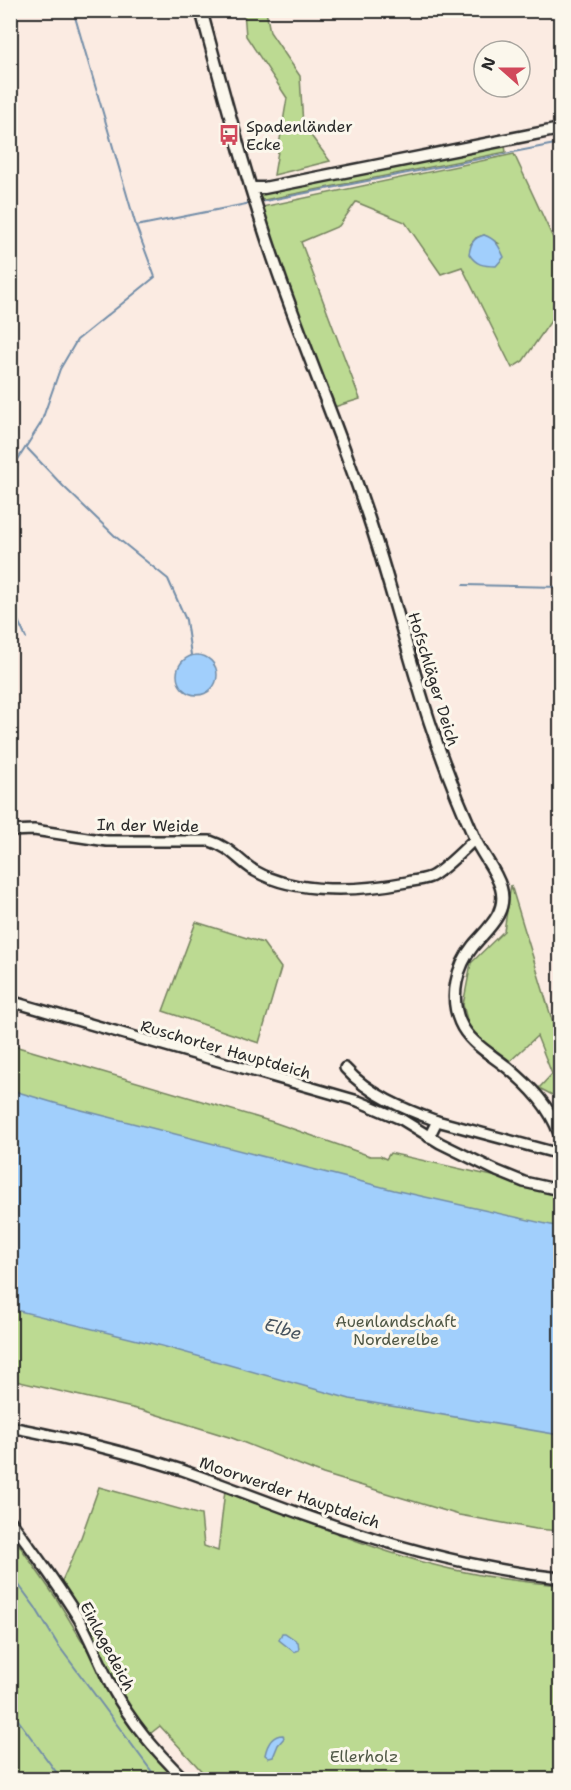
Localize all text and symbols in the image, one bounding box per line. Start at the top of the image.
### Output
north arrow [472,39,532,99]
text: N [476,54,501,73]
place label: Spadenländer Ecke [246,116,353,155]
bus stop icon: Spadenländer Ecke [217,123,241,147]
street label: Hofschläger Deich [403,610,464,749]
street label: In der Weide [97,814,199,837]
street label: Ruschorter Hauptdeich [138,1015,314,1084]
park label: Auenlandschaft Norderelbe [335,1311,457,1350]
water label: Elbe [261,1312,305,1346]
street label: Moorwerder Hauptdeich [197,1452,383,1533]
street label: Einlagedeich [75,1598,140,1694]
park label: Ellerholz [330,1746,398,1767]

